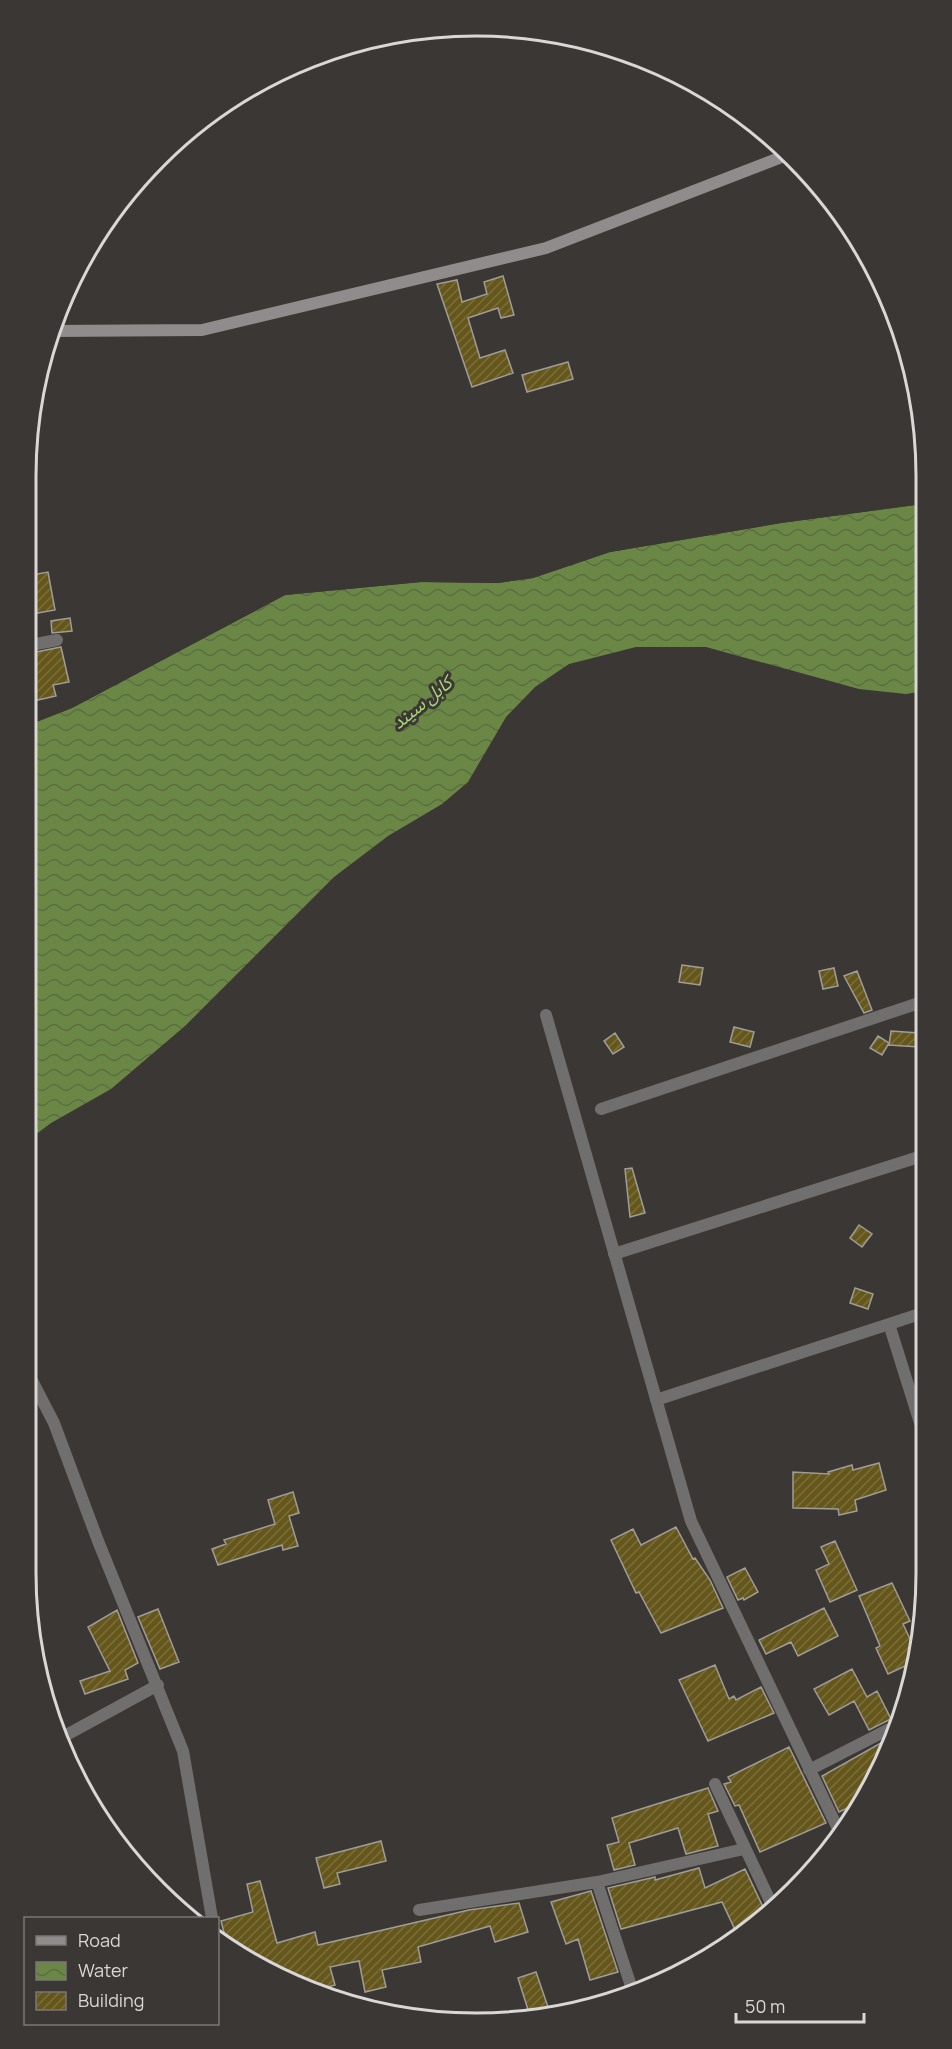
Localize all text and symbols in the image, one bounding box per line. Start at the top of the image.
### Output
water label: کابل سيند [386,668,459,734]
legend [24,1917,219,2025]
text: Road [78,1928,121,1952]
text: Water [78,1958,128,1982]
scale bar [736,1986,864,2024]
text: Building [78,1988,144,2012]
text: 50 m [745,1994,785,2018]

